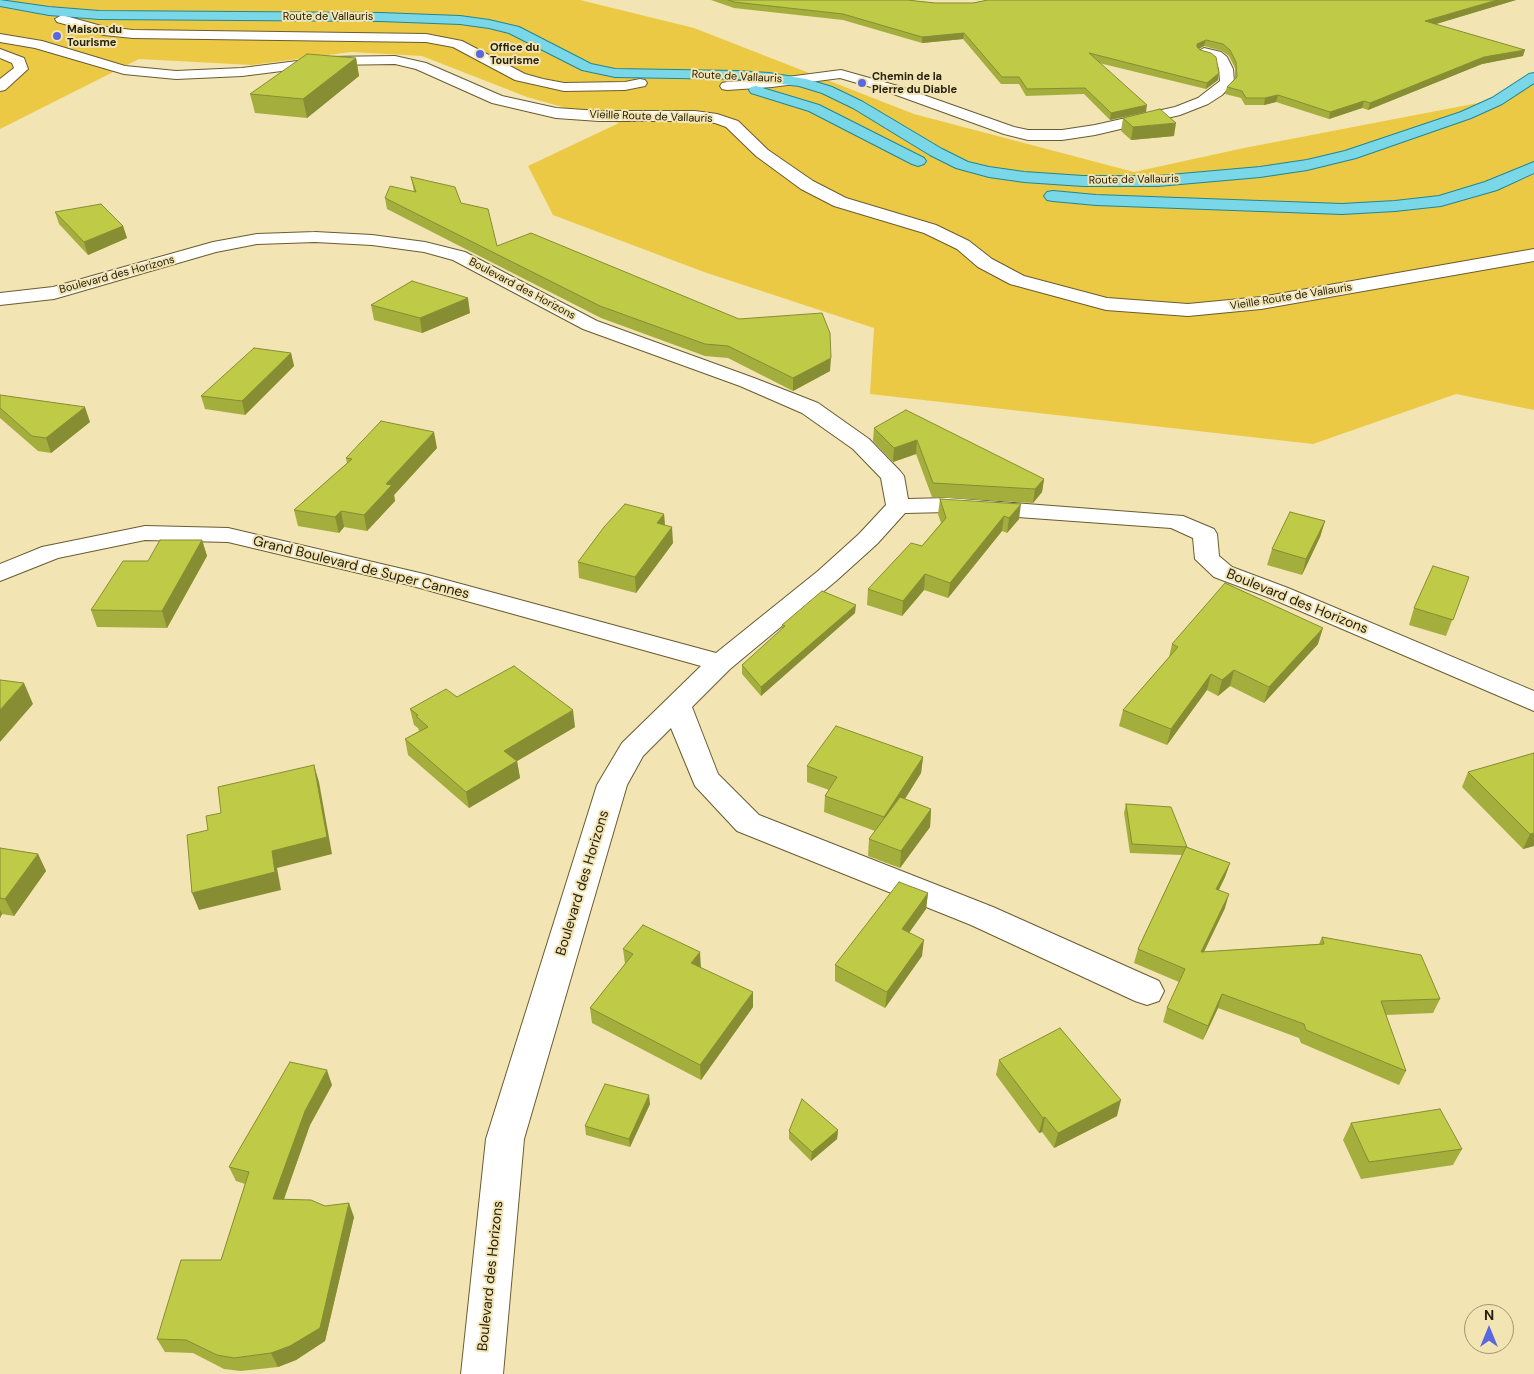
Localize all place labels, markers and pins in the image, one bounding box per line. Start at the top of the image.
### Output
place label: Maison du Tourisme [67,23,122,49]
marker: Maison du Tourisme [51,30,63,42]
place label: Office du Tourisme [490,41,539,67]
marker: Office du Tourisme [474,48,486,60]
place label: Chemin de la Pierre du Diable [872,70,957,96]
marker: Chemin de la Pierre du Diable [856,77,868,89]

